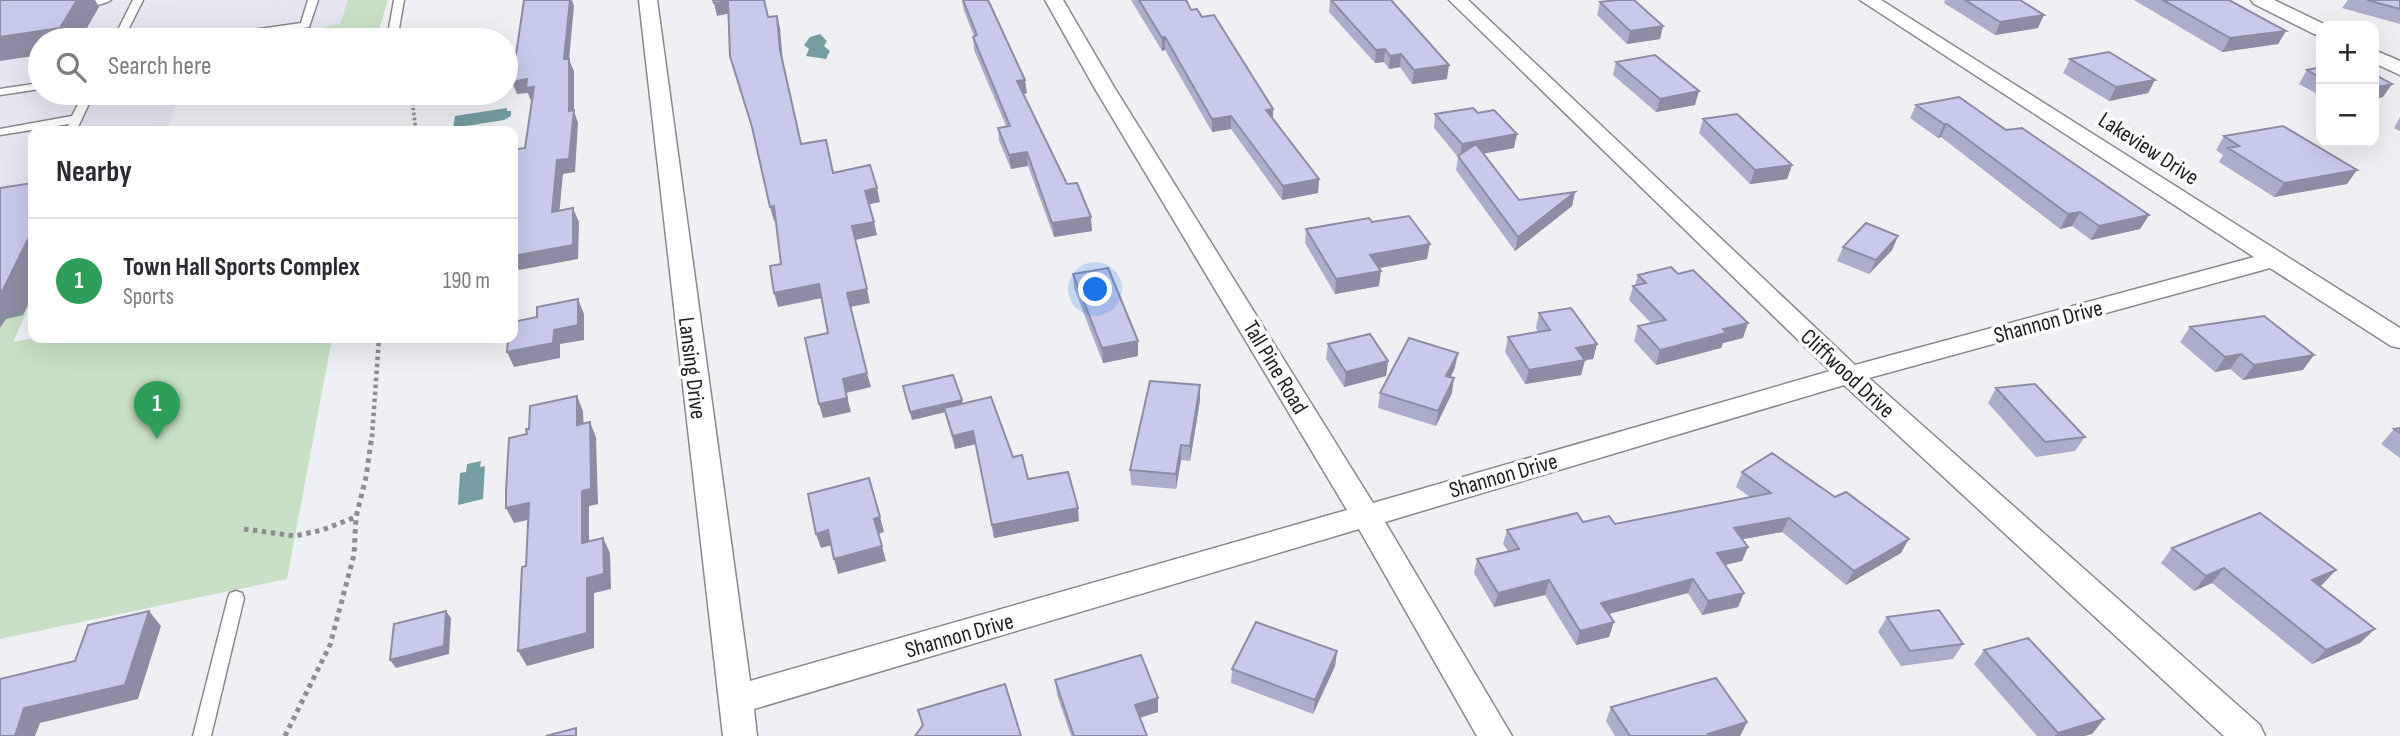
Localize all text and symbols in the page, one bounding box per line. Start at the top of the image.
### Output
map controls [2316,21,2379,147]
button: + [2316,21,2379,84]
search box [28,28,518,105]
icon: search [52,48,90,86]
text: Search here [108,51,211,82]
button: − [2316,84,2379,147]
street label: Lakeview Drive [2093,106,2204,192]
text: Nearby [56,154,132,190]
text: Town Hall Sports Complex [123,252,360,283]
text: 1 [74,267,84,295]
text: 190 m [443,267,490,295]
your location [1078,272,1112,306]
text: Sports [123,283,174,311]
street label: Shannon Drive [1991,294,2106,350]
street label: Lansing Drive [672,316,712,421]
street label: Tall Pine Road [1236,316,1314,419]
street label: Cliffwood Drive [1794,323,1900,424]
pin: 1 [134,381,180,439]
street label: Shannon Drive [1446,447,1561,505]
street label: Shannon Drive [902,607,1017,665]

